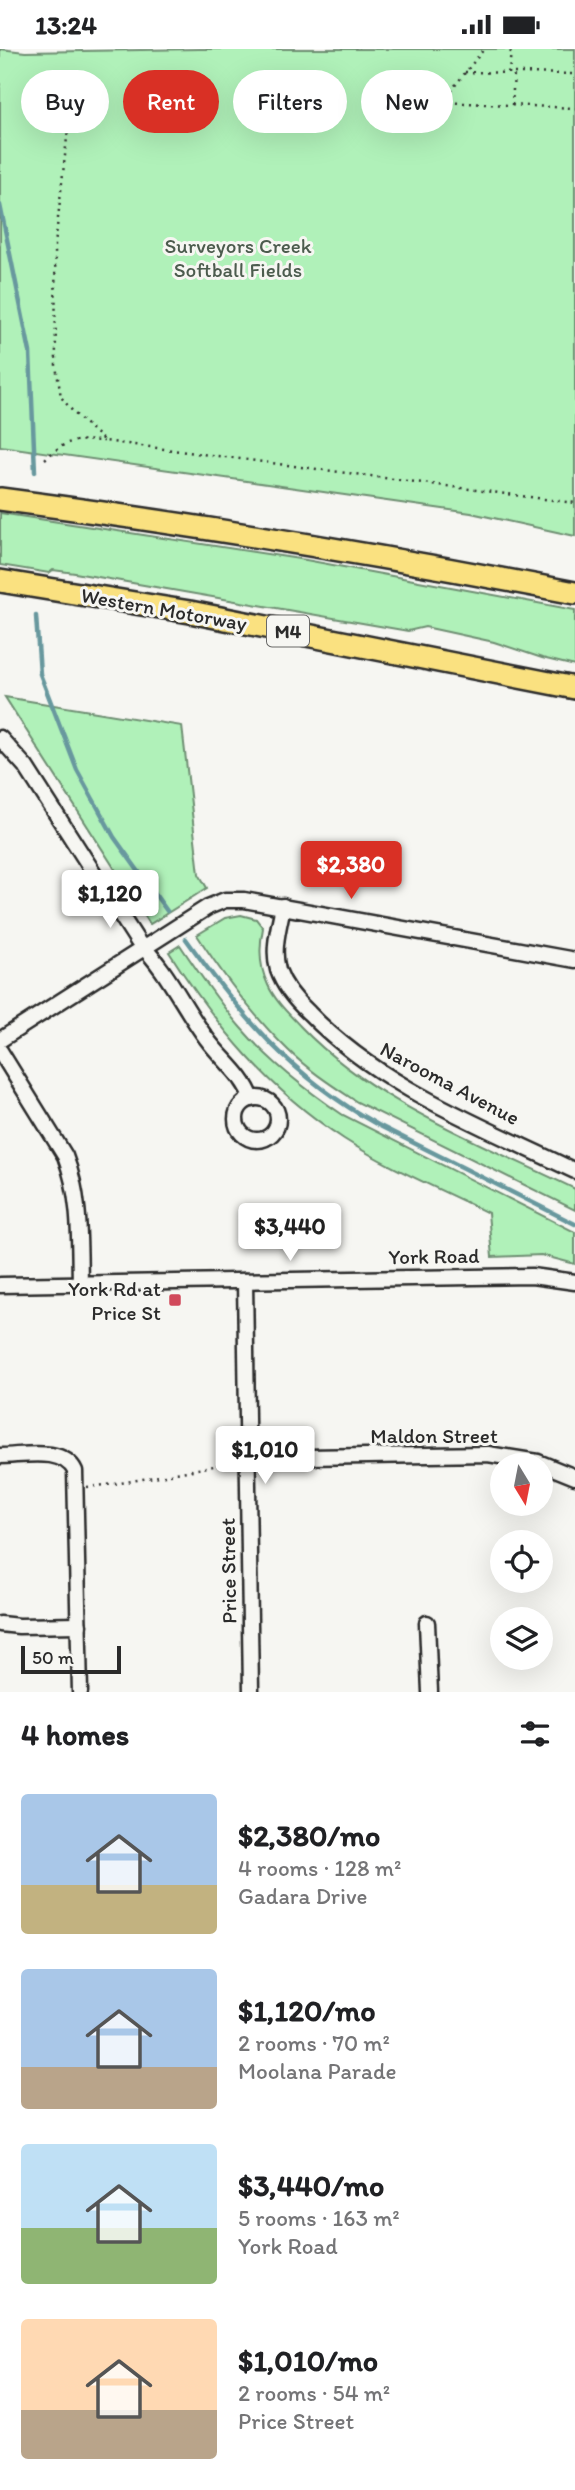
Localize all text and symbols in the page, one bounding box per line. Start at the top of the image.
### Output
text: 13:24 [35,9,97,41]
chip: Buy [21,70,109,133]
chip: Rent [123,70,219,133]
chip: Filters [233,70,347,133]
chip: New [361,70,453,133]
park label: Surveyors Creek Softball Fields [164,233,312,282]
street label: Western Motorway [79,582,249,636]
road number: M4 [267,615,309,646]
pin: $2,380 [294,841,408,901]
text: $2,380 [317,850,385,878]
pin: $1,120 [53,871,167,930]
text: $1,120 [78,879,142,907]
street label: Narooma Avenue [376,1036,524,1130]
pin: $3,440 [233,1203,347,1263]
text: $3,440 [254,1212,326,1240]
street label: York Road [388,1243,480,1269]
place label: York Rd at Price St [68,1276,161,1325]
marker: York Rd at Price St [167,1292,183,1308]
street label: Maldon Street [370,1423,498,1448]
pin: $1,010 [208,1427,322,1486]
text: $1,010 [232,1435,298,1463]
north arrow [490,1453,553,1515]
map controls [490,1453,553,1670]
street label: Price Street [215,1518,241,1624]
button: locate [490,1530,553,1593]
button: layers [490,1607,553,1670]
scale bar [21,1643,121,1675]
text: 50 m [32,1646,74,1669]
icon: filters [516,1715,554,1753]
text: 4 homes [21,1716,129,1753]
text: $2,380/mo [238,1817,380,1854]
icon: home [77,1822,161,1906]
text: 4 rooms · 128 m² [238,1854,401,1882]
text: Gadara Drive [238,1882,367,1910]
text: $1,120/mo [238,1992,376,2029]
icon: home [77,1997,161,2081]
text: 2 rooms · 70 m² [238,2029,390,2057]
text: Moolana Parade [238,2057,396,2085]
text: $3,440/mo [238,2167,384,2204]
icon: home [77,2172,161,2256]
text: 5 rooms · 163 m² [238,2204,400,2232]
text: York Road [238,2232,338,2260]
text: $1,010/mo [238,2342,378,2379]
icon: home [77,2347,161,2431]
text: 2 rooms · 54 m² [238,2379,390,2407]
text: Price Street [238,2407,354,2435]

